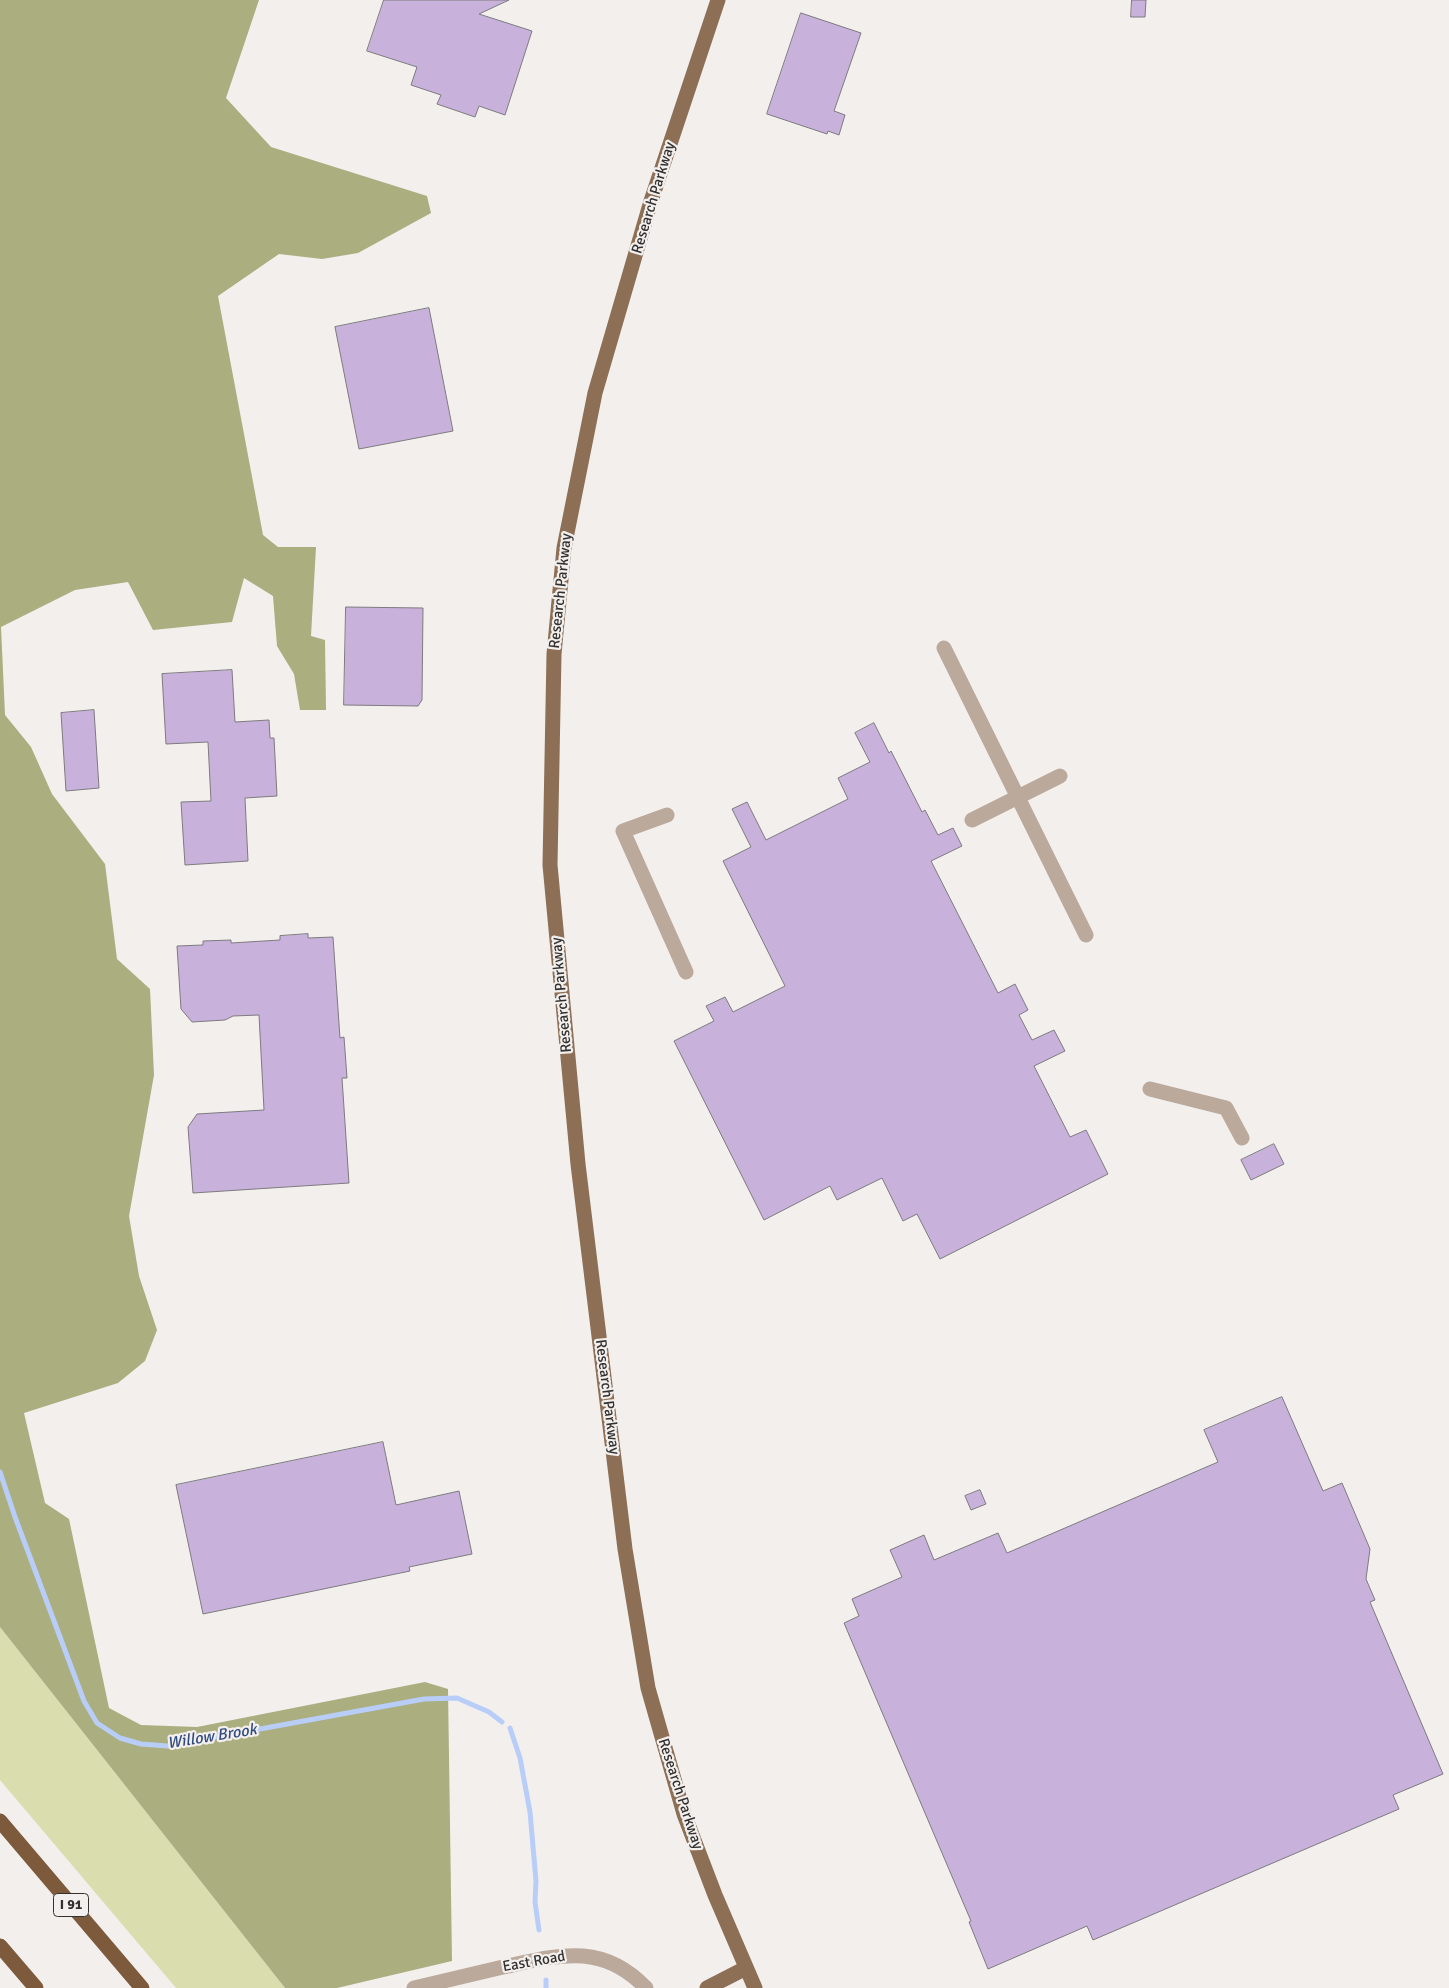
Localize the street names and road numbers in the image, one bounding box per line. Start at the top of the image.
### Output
street label: Research Parkway [628,140,680,256]
street label: Research Parkway [546,533,576,649]
street label: Research Parkway [548,937,576,1053]
street label: Research Parkway [591,1338,623,1456]
street label: Research Parkway [654,1736,706,1852]
road number: I 91 [54,1894,88,1916]
street label: East Road [501,1948,567,1976]

